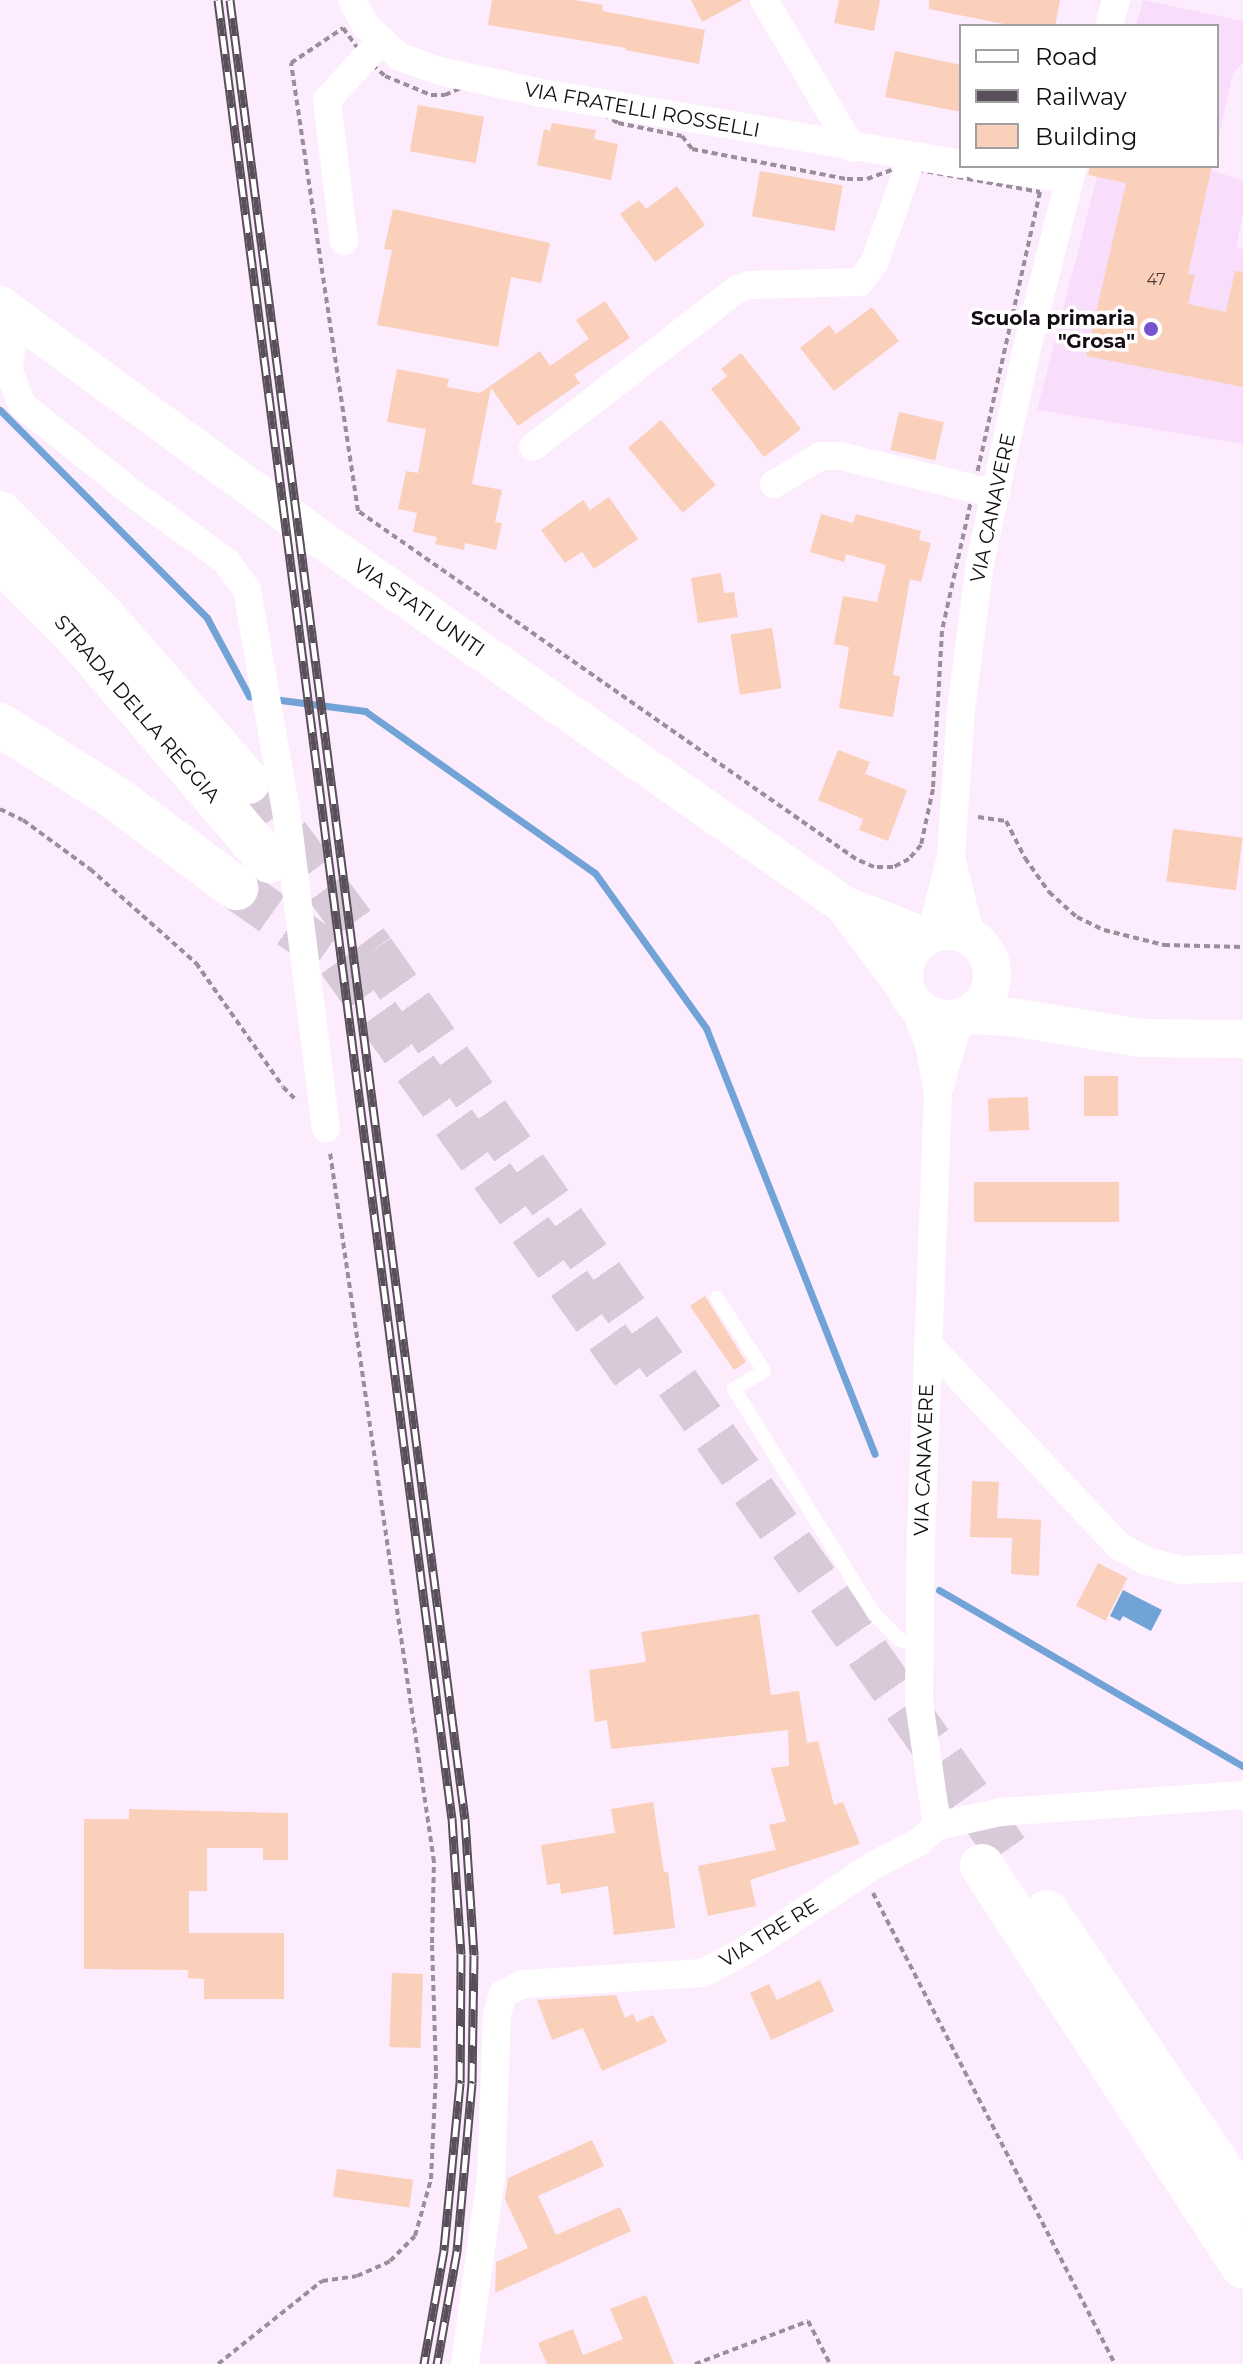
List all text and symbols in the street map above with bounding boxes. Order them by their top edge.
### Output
legend [959,24,1219,168]
text: Road [1035,42,1098,71]
street label: VIA FRATELLI ROSSELLI [522,77,762,143]
text: Railway [1035,82,1127,111]
text: Building [1035,122,1138,151]
house number: 47 [1146,270,1166,290]
place label: Scuola primaria "Grosa" [971,306,1135,353]
marker: Scuola primaria "Grosa" [1142,320,1160,338]
street label: VIA CANAVERE [965,431,1021,585]
street label: VIA STATI UNITI [349,554,489,662]
street label: STRADA DELLA REGGIA [49,610,225,808]
street label: VIA CANAVERE [909,1384,939,1536]
street label: VIA TRE RE [715,1893,823,1973]

